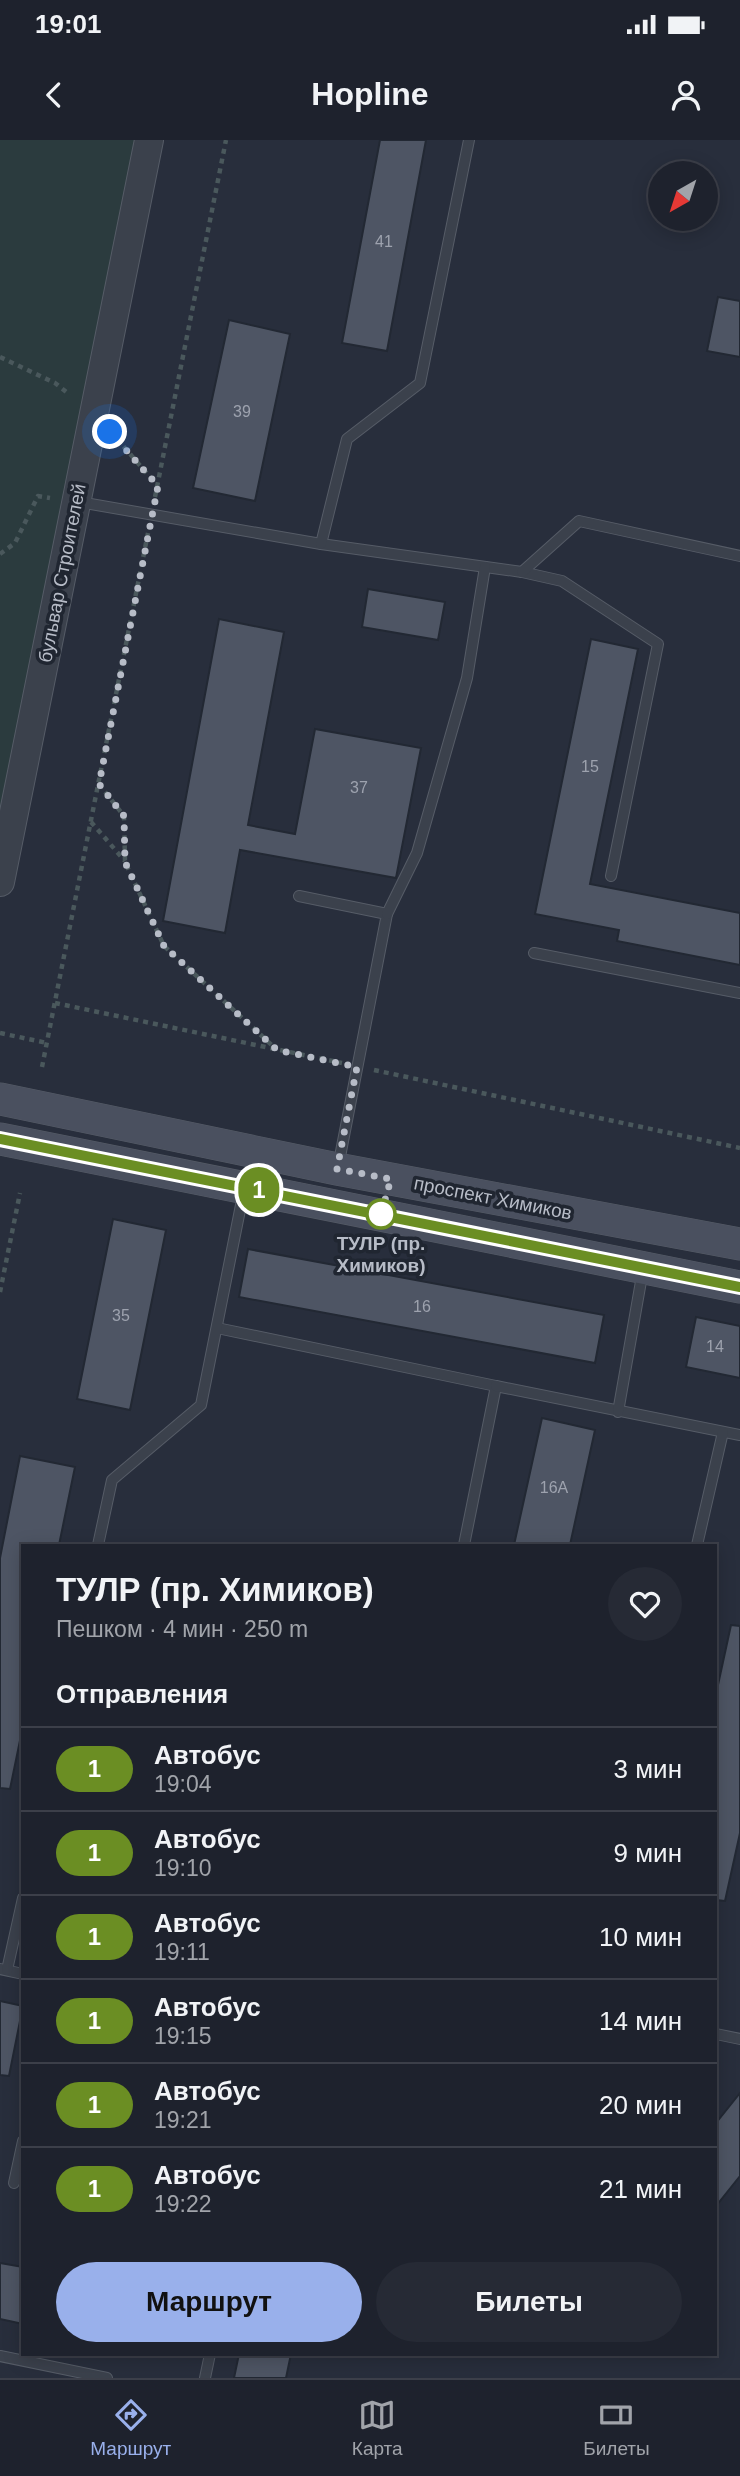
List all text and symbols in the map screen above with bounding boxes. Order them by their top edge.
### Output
text: 19:01 [35,9,102,39]
icon: back [35,76,73,114]
text: Hopline [311,76,429,112]
icon: person [667,76,705,114]
north arrow [648,161,718,231]
map controls [648,161,718,231]
house number: 41 [375,233,393,250]
house number: 39 [233,403,251,420]
your location [92,414,127,449]
street label: бульвар Строителей [34,482,90,664]
house number: 15 [581,758,599,775]
house number: 37 [350,779,368,796]
line badge: 1 [236,1167,282,1213]
street label: проспект Химиков [412,1172,574,1224]
text: 1 [252,1176,266,1203]
marker: ТУЛР (пр. Химиков) [366,1199,396,1229]
place label: ТУЛР (пр. Химиков) [337,1233,425,1276]
house number: 16 [413,1298,431,1315]
house number: 35 [112,1307,130,1324]
house number: 14 [706,1338,724,1355]
house number: 16А [540,1479,569,1496]
button: heart [608,1567,682,1641]
text: ТУЛР (пр. Химиков) [56,1571,374,1608]
text: Пешком · 4 мин · 250 m [56,1616,308,1642]
text: Отправления [56,1679,228,1709]
text: Автобус [154,1740,261,1770]
text: 3 мин [614,1754,682,1784]
text: 1 [88,1755,101,1782]
text: 19:04 [154,1771,212,1797]
text: Автобус [154,1824,261,1854]
text: 9 мин [614,1838,682,1868]
text: 1 [88,1839,101,1866]
text: 19:10 [154,1855,212,1881]
text: Автобус [154,1908,261,1938]
text: 10 мин [599,1922,682,1952]
text: 1 [88,1923,101,1950]
text: 19:11 [154,1939,210,1965]
text: Автобус [154,1992,261,2022]
text: 14 мин [599,2006,682,2036]
text: 1 [88,2007,101,2034]
text: 19:15 [154,2023,212,2049]
text: Автобус [154,2076,261,2106]
text: 20 мин [599,2090,682,2120]
text: 1 [88,2091,101,2118]
text: 19:21 [154,2107,212,2133]
text: Автобус [154,2160,261,2190]
text: 21 мин [599,2174,682,2204]
text: 1 [88,2175,101,2202]
text: 19:22 [154,2191,212,2217]
button: Маршрут [56,2262,362,2342]
button: Билеты [376,2262,682,2342]
tab: Маршрут [90,2396,171,2460]
tab: Карта [352,2396,403,2460]
tab: Билеты [583,2396,650,2460]

